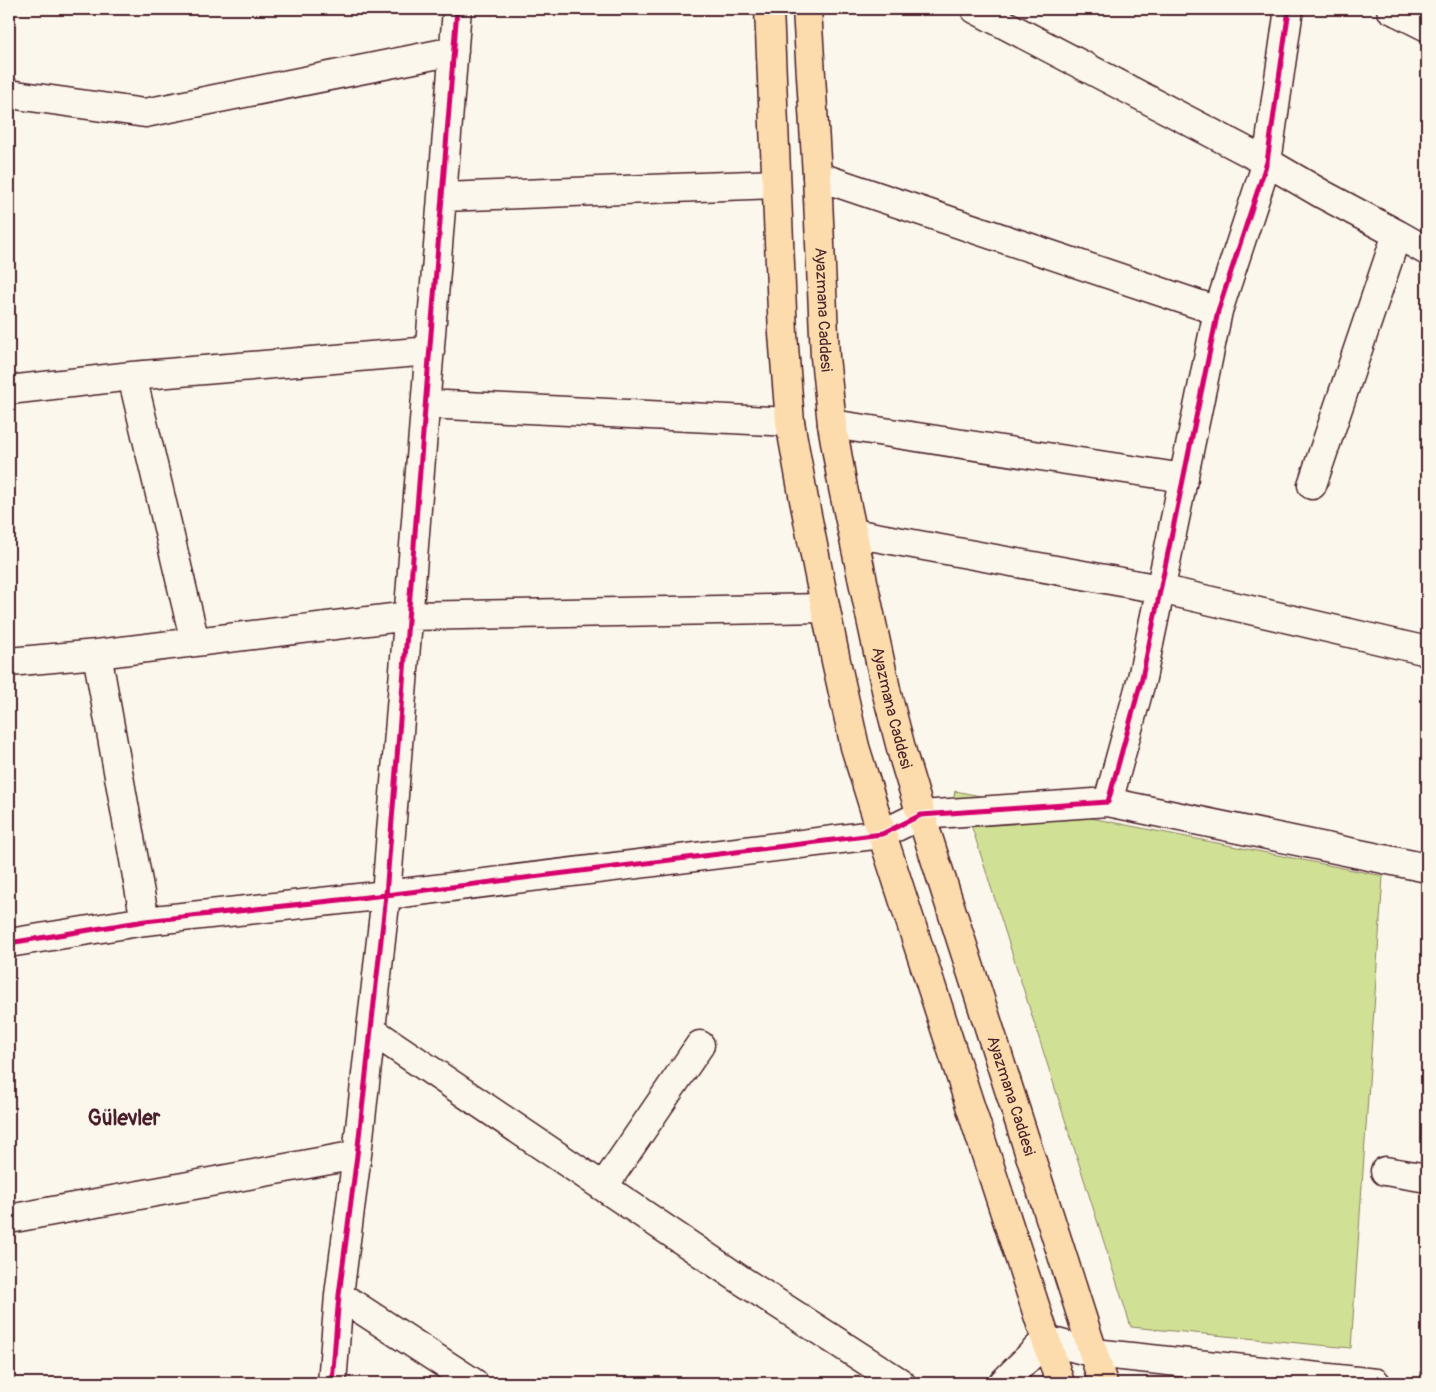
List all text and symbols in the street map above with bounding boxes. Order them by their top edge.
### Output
street label: Ayazmana Caddesi [810,247,837,373]
street label: Ayazmana Caddesi [867,645,916,771]
street label: Ayazmana Caddesi [982,1033,1040,1158]
district label: Gülevler [88,1105,161,1132]

